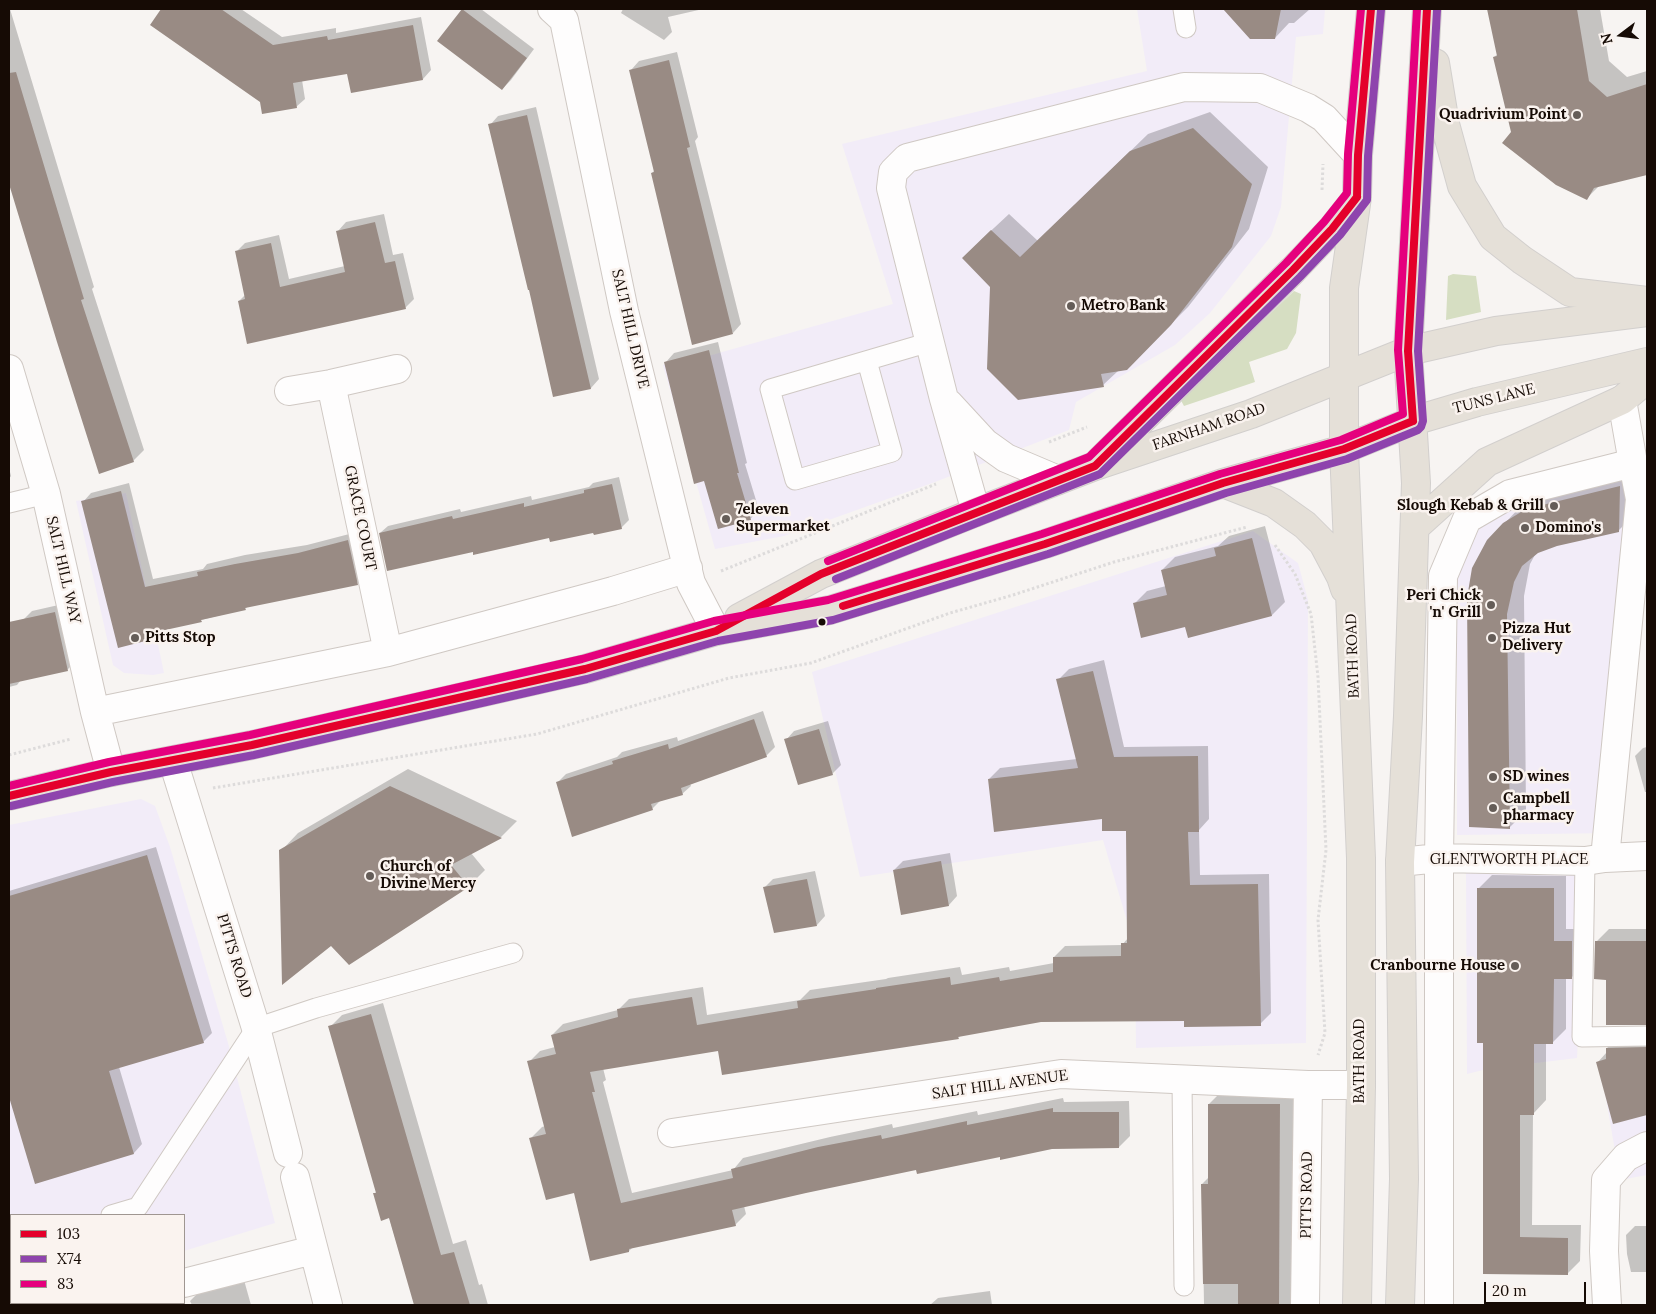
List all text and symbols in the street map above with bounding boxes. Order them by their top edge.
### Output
north arrow [1596,10,1646,60]
text: N [1596,31,1617,46]
place label: Quadrivium Point [1439,106,1567,124]
marker: Quadrivium Point [1571,109,1583,121]
street label: SALT HILL DRIVE [608,268,652,390]
place label: Metro Bank [1081,297,1165,315]
marker: Metro Bank [1065,300,1077,312]
street label: TUNS LANE [1451,380,1537,418]
street label: FARNHAM ROAD [1150,399,1268,455]
street label: GRACE COURT [340,464,380,572]
place label: Slough Kebab & Grill [1397,497,1544,515]
marker: Slough Kebab & Grill [1548,500,1560,512]
place label: 7eleven Supermarket [736,501,830,536]
marker: 7eleven Supermarket [720,513,732,525]
street label: SALT HILL WAY [42,514,84,626]
place label: Domino's [1535,519,1601,537]
marker: Domino's [1519,522,1531,534]
place label: Peri Chick 'n' Grill [1406,587,1481,622]
marker: Peri Chick 'n' Grill [1485,599,1497,611]
street label: BATH ROAD [1343,613,1363,699]
unlabelled marker [817,617,827,627]
place label: Pizza Hut Delivery [1502,620,1571,655]
place label: Pitts Stop [145,629,216,647]
marker: Pitts Stop [129,632,141,644]
marker: Pizza Hut Delivery [1486,632,1498,644]
place label: SD wines [1503,768,1569,786]
marker: SD wines [1487,771,1499,783]
place label: Campbell pharmacy [1503,790,1574,825]
marker: Campbell pharmacy [1487,802,1499,814]
street label: GLENTWORTH PLACE [1430,851,1588,869]
place label: Church of Divine Mercy [380,858,476,893]
marker: Church of Divine Mercy [364,870,376,882]
street label: PITTS ROAD [213,912,255,1000]
place label: Cranbourne House [1370,957,1505,975]
marker: Cranbourne House [1509,960,1521,972]
street label: BATH ROAD [1351,1019,1369,1103]
street label: SALT HILL AVENUE [931,1067,1069,1103]
street label: PITTS ROAD [1297,1151,1317,1239]
legend [10,1214,185,1304]
text: 103 [57,1224,80,1243]
text: X74 [57,1249,82,1268]
scale bar [1486,1272,1588,1304]
text: 83 [57,1274,74,1293]
text: 20 m [1492,1281,1527,1300]

